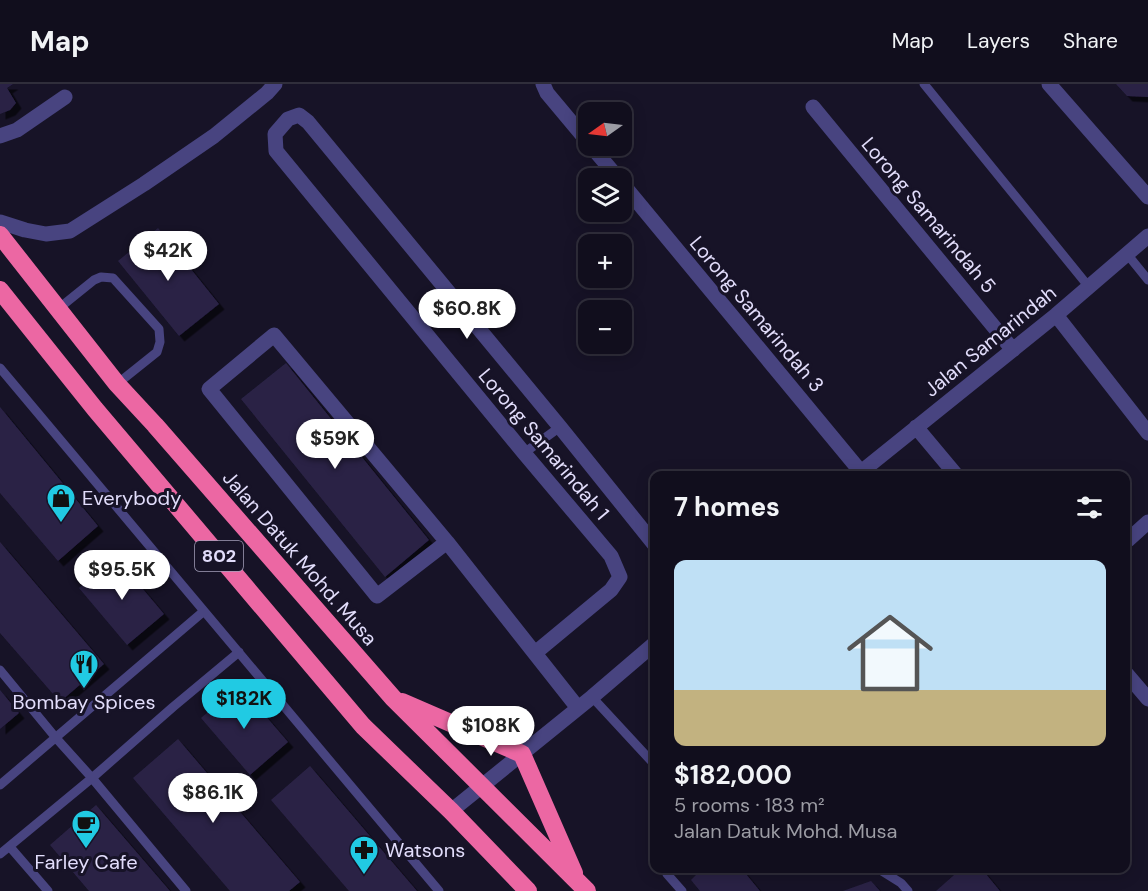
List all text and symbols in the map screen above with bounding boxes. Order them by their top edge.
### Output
text: Map [30,23,90,60]
text: Map [892,27,934,55]
text: Layers [967,27,1030,55]
text: Share [1063,27,1118,55]
north arrow [578,102,632,156]
map controls [578,102,632,354]
street label: Lorong Samarindah 5 [856,132,1002,298]
button: layers [578,168,632,222]
pin: $42K [132,231,204,282]
street label: Lorong Samarindah 3 [684,231,830,397]
button: + [578,234,632,288]
text: $42K [143,237,193,263]
street label: Jalan Samarindah [919,280,1061,402]
pin: $60.8K [418,289,516,340]
text: $60.8K [433,295,501,321]
button: − [578,300,632,354]
street label: Lorong Samarindah 1 [473,363,615,525]
pin: $59K [299,419,371,470]
text: $59K [310,425,360,451]
street label: Jalan Datuk Mohd. Musa [217,465,383,651]
shop icon: Everybody [45,482,77,524]
place label: Everybody [82,485,181,511]
text: 7 homes [674,490,780,524]
icon: filters [1073,491,1106,524]
road number: 802 [195,541,243,571]
pin: $95.5K [73,550,171,601]
text: $95.5K [88,556,156,582]
icon: home [836,599,944,707]
restaurant icon: Bombay Spices [68,648,100,690]
pin: $182K [202,679,286,730]
text: $182K [216,685,272,711]
place label: Bombay Spices [12,689,156,715]
pin: $108K [449,706,533,757]
text: $108K [461,712,521,738]
text: $182,000 [674,758,792,792]
pin: $86.1K [164,773,262,824]
text: $86.1K [182,779,244,805]
text: 5 rooms · 183 m² [674,792,825,818]
cafe icon: Farley Cafe [70,808,102,850]
text: Jalan Datuk Mohd. Musa [674,818,897,844]
pharmacy icon: Watsons [348,834,380,876]
place label: Watsons [385,837,465,863]
place label: Farley Cafe [34,849,138,875]

